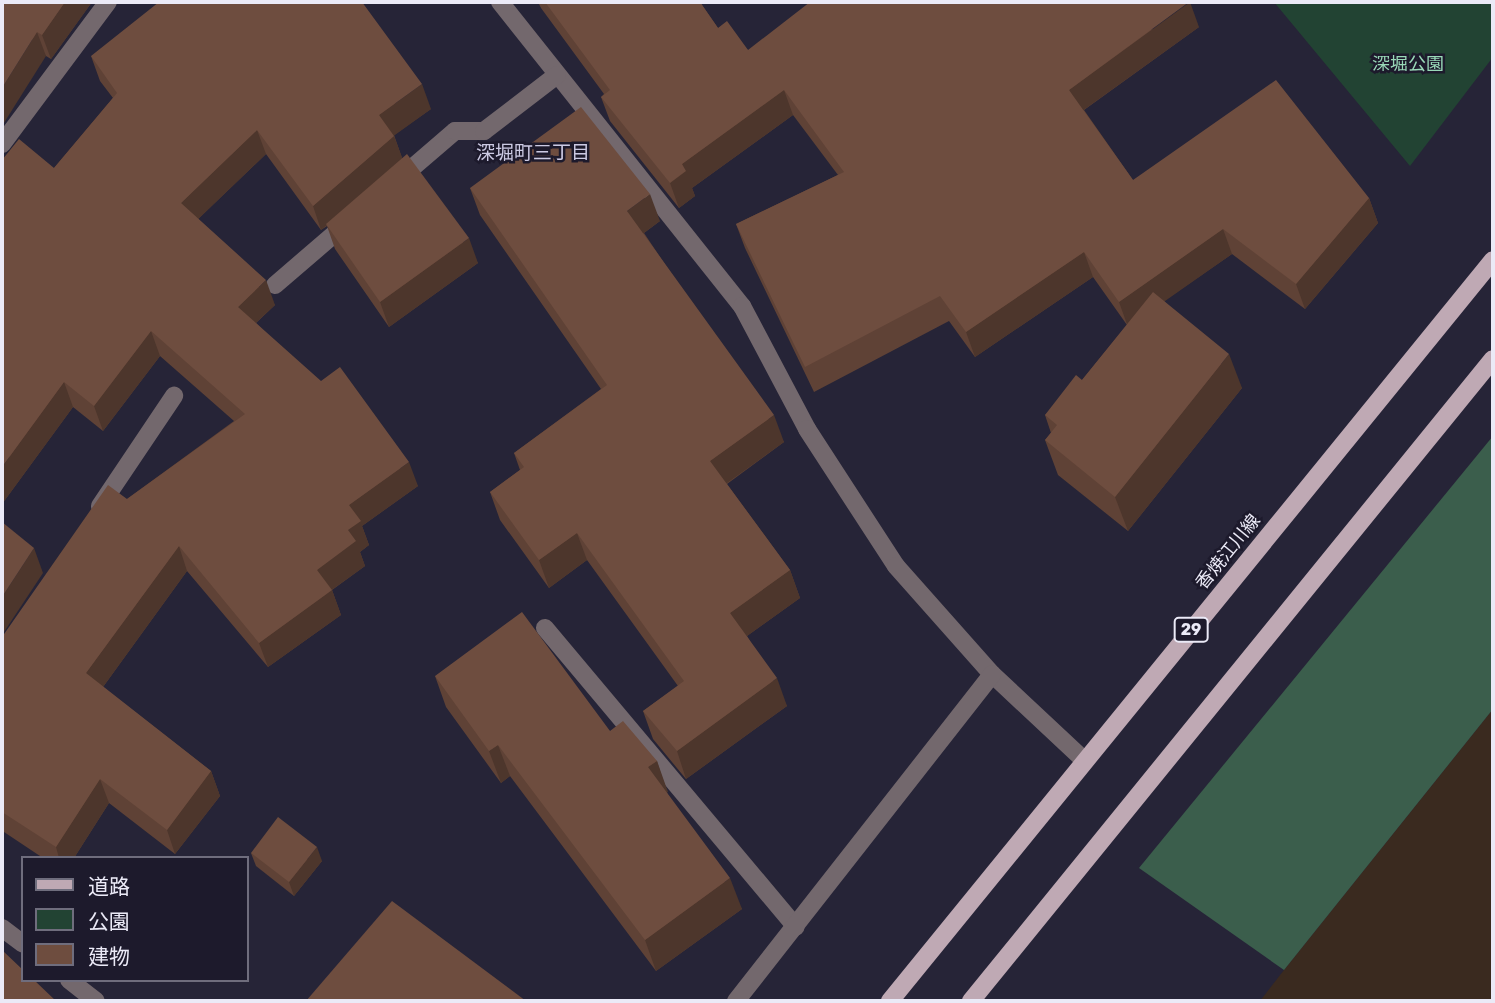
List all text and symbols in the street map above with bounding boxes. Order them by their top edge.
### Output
park label: 深堀公園 [1372,53,1444,75]
district label: 深堀町三丁目 [476,142,590,164]
street label: 香焼江川線 [1191,510,1265,594]
road number: 29 [1174,618,1208,642]
legend [21,856,248,982]
text: 道路 [88,874,130,899]
text: 公園 [88,909,130,934]
text: 建物 [88,944,130,969]

